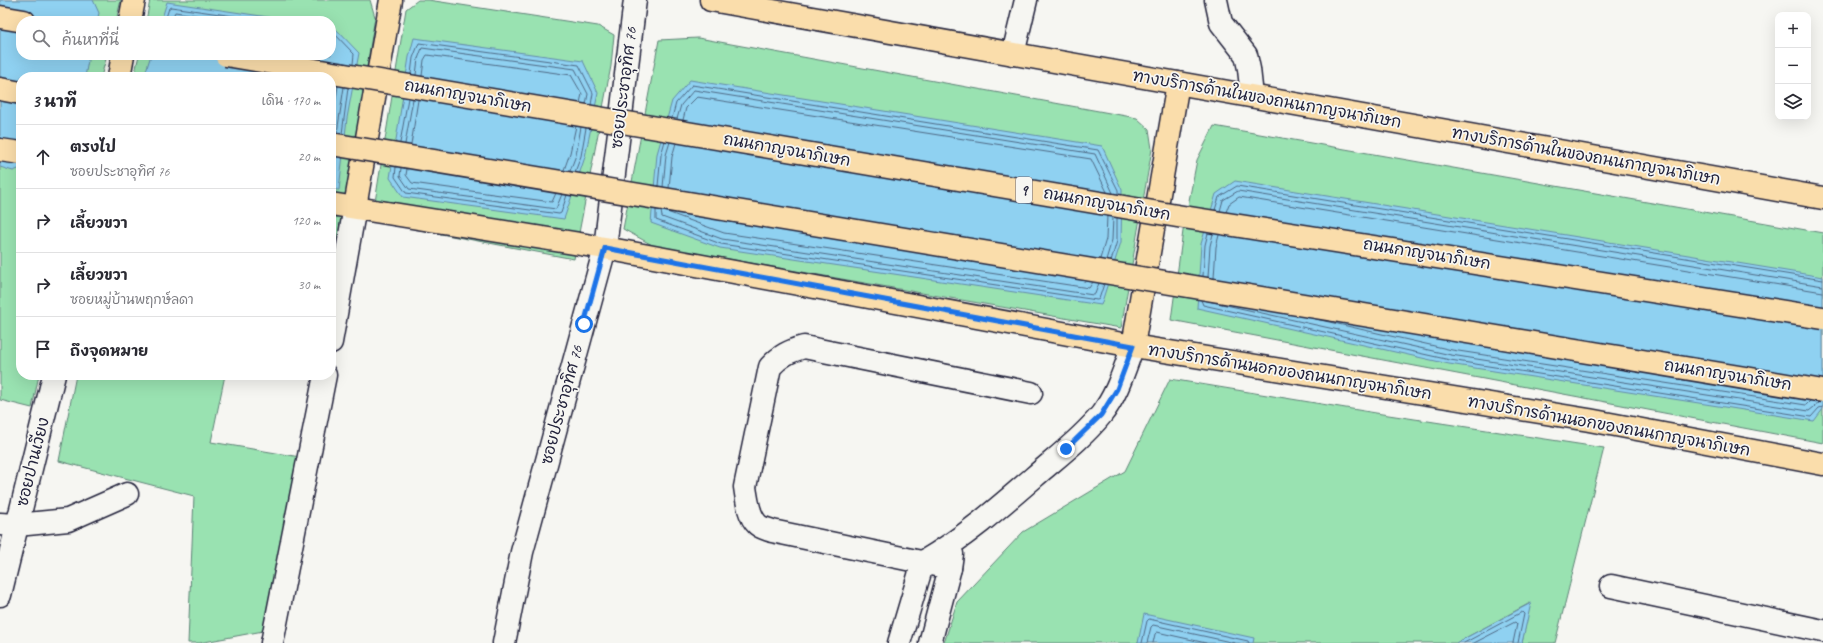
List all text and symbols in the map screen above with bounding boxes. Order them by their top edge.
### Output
map controls [1775,12,1811,120]
button: + [1775,12,1811,48]
search box [16,16,336,60]
street label: ซอยประชาอุทิศ 76 [606,25,643,150]
icon: search [30,27,52,49]
text: ค้นหาที่นี่ [62,31,119,50]
button: − [1775,48,1811,84]
street label: ทางบริการด้านในของถนนกาญจนาภิเษก [1131,64,1403,133]
street label: ถนนกาญจนาภิเษก [403,74,533,117]
button: layers [1775,84,1811,120]
text: 3 นาที [32,91,77,112]
text: เดิน · 170 m [262,93,320,109]
street label: ทางบริการด้านในของถนนกาญจนาภิเษก [1450,121,1722,190]
street label: ถนนกาญจนาภิเษก [722,128,852,171]
text: ตรงไป [70,138,116,157]
icon: ahead [32,146,54,168]
text: 20 m [298,149,320,165]
text: ซอยประชาอุทิศ 76 [70,164,169,180]
road number: 9 [1016,177,1032,203]
street label: ถนนกาญจนาภิเษก [1042,182,1172,225]
icon: right [32,210,54,232]
text: 120 m [292,213,320,229]
text: เลี้ยวขวา [70,214,128,233]
street label: ถนนกาญจนาภิเษก [1362,233,1492,274]
text: เลี้ยวขวา [70,266,128,285]
icon: right [32,274,54,296]
text: 30 m [298,277,320,293]
text: ซอยหมู่บ้านพฤกษ์ลดา [70,292,194,308]
route start [575,315,593,333]
icon: arrive [32,338,54,360]
street label: ทางบริการด้านนอกของถนนกาญจนาภิเษก [1147,339,1433,404]
text: ถึงจุดหมาย [70,342,148,361]
street label: ซอยประชาอุทิศ 76 [536,342,590,467]
street label: ถนนกาญจนาภิเษก [1663,354,1793,395]
street label: ทางบริการด้านนอกของถนนกาญจนาภิเษก [1466,390,1752,461]
street label: ซอยปานเวียง [11,415,54,509]
route end [1057,440,1075,458]

